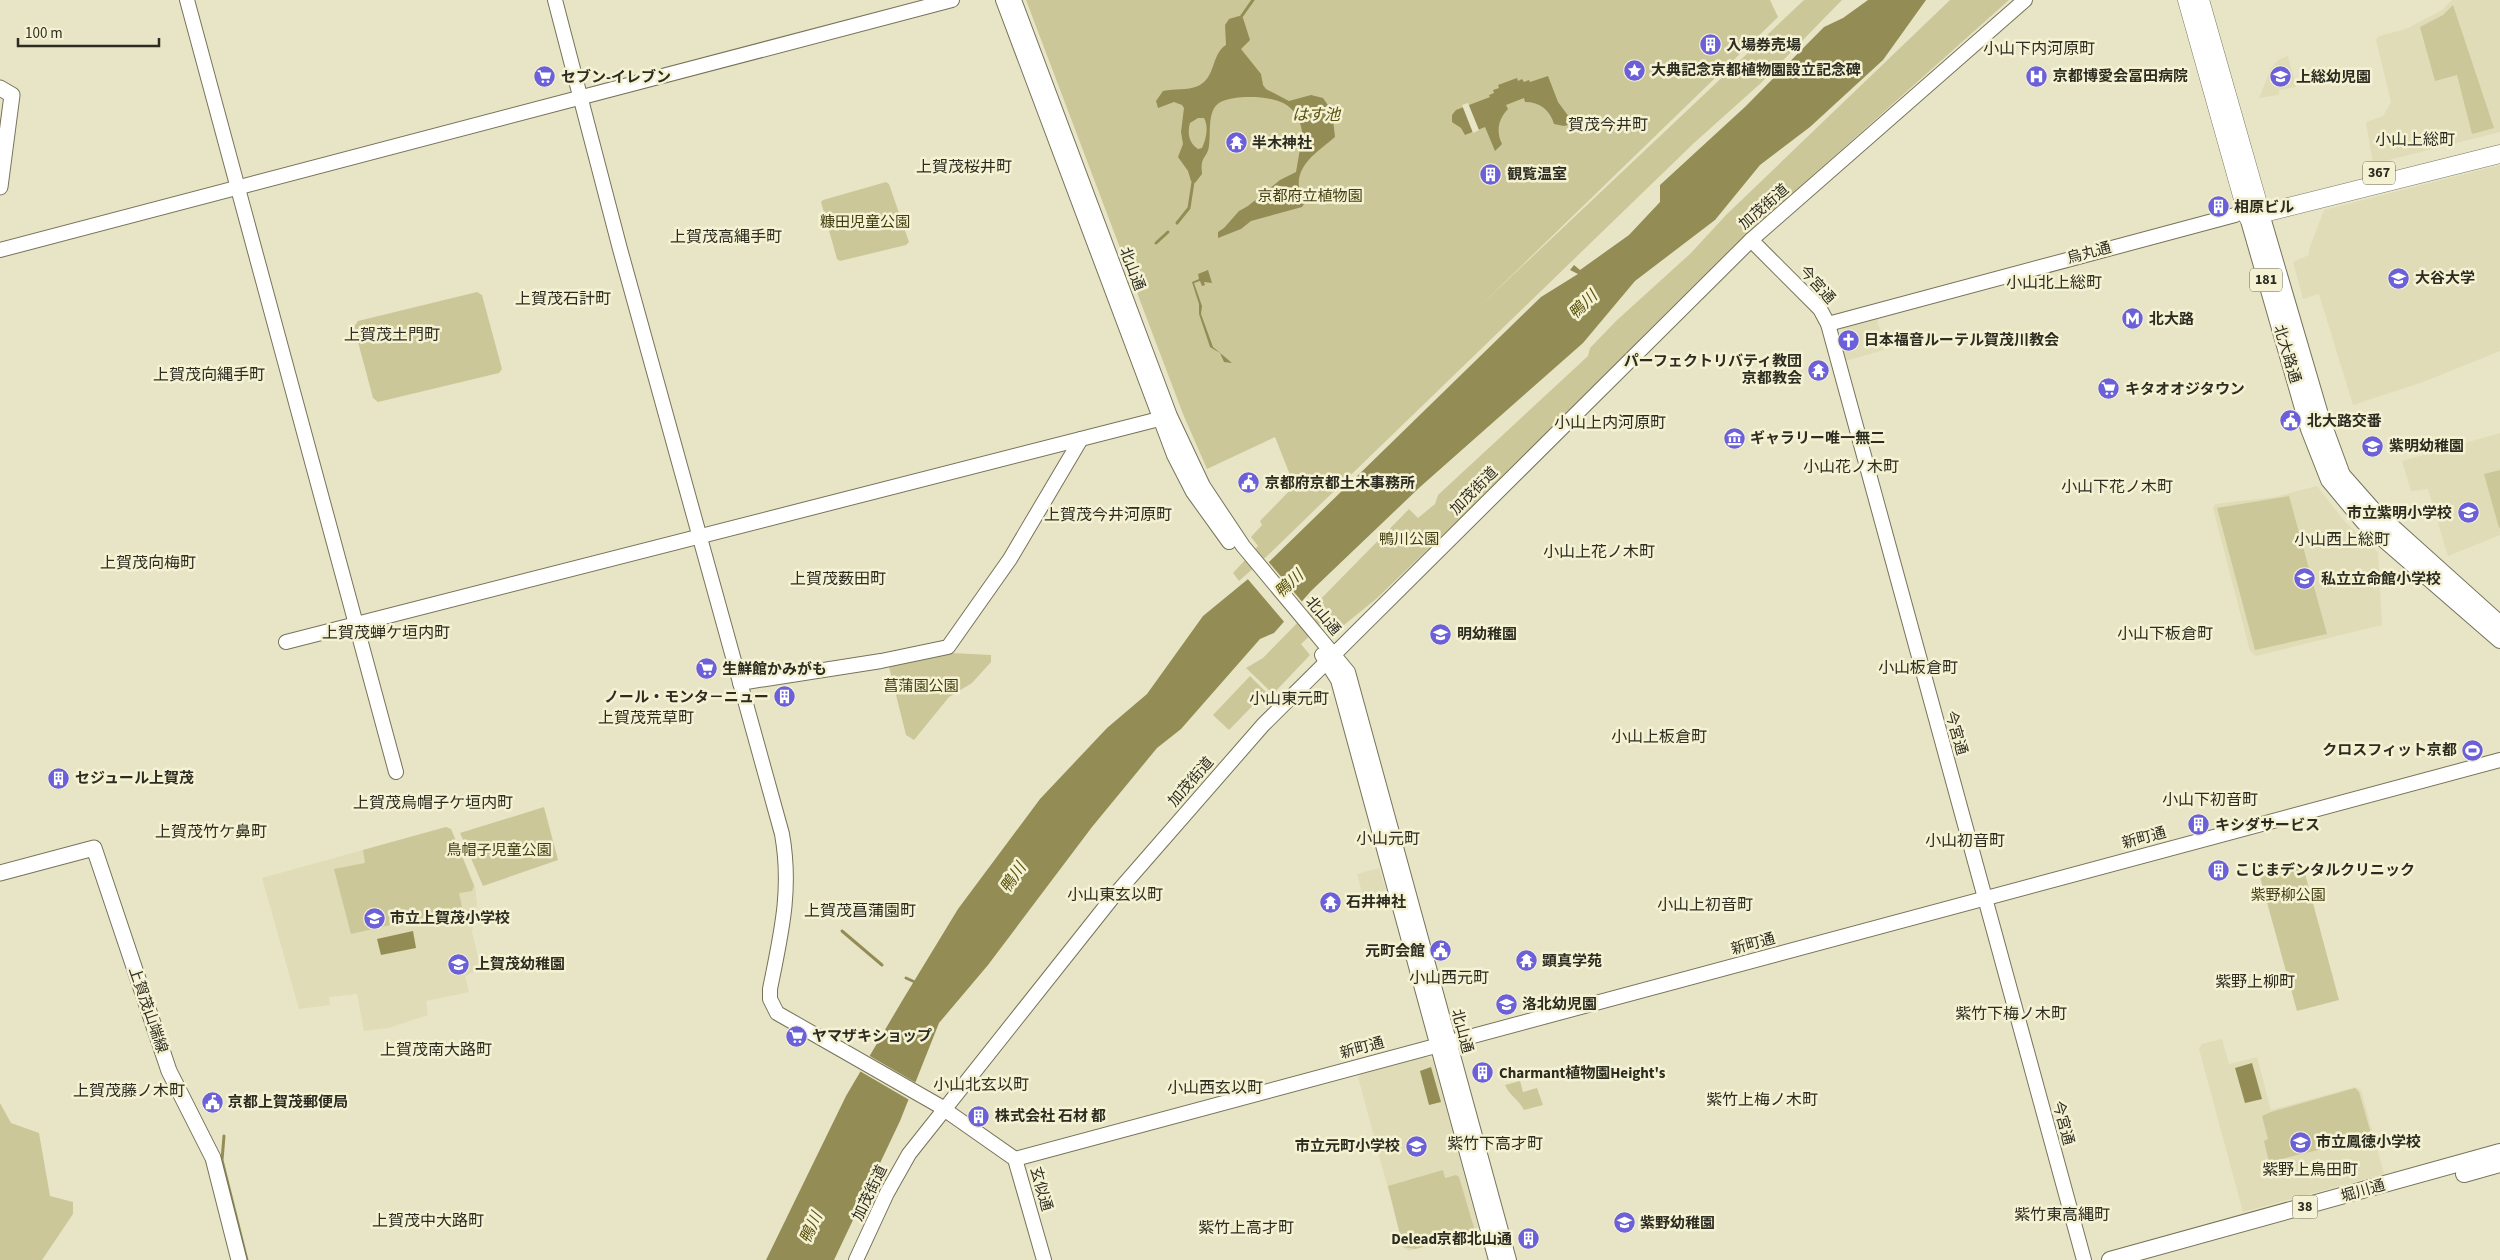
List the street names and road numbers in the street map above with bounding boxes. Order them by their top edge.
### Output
road number: 367 [2363,162,2395,184]
street label: 加茂街道 [1734,179,1794,235]
street label: 烏丸通 [2065,237,2113,269]
street label: 北山通 [1114,244,1150,294]
street label: 今宮通 [1794,261,1840,309]
road number: 181 [2250,268,2282,292]
street label: 北大路通 [2268,322,2306,386]
street label: 加茂街道 [1445,462,1503,520]
street label: 北山通 [1300,592,1346,640]
street label: 今宮通 [1940,708,1972,758]
street label: 加茂街道 [1163,752,1219,812]
street label: 新町通 [2120,822,2168,854]
street label: 新町通 [1729,928,1777,960]
street label: 上賀茂山端線 [123,964,173,1056]
street label: 北山通 [1446,1007,1478,1055]
street label: 新町通 [1338,1032,1386,1064]
street label: 今宮通 [2047,1099,2079,1147]
street label: 加茂街道 [847,1161,893,1225]
street label: 玄似通 [1025,1164,1057,1214]
street label: 堀川通 [2338,1175,2388,1207]
road number: 38 [2292,1196,2318,1218]

